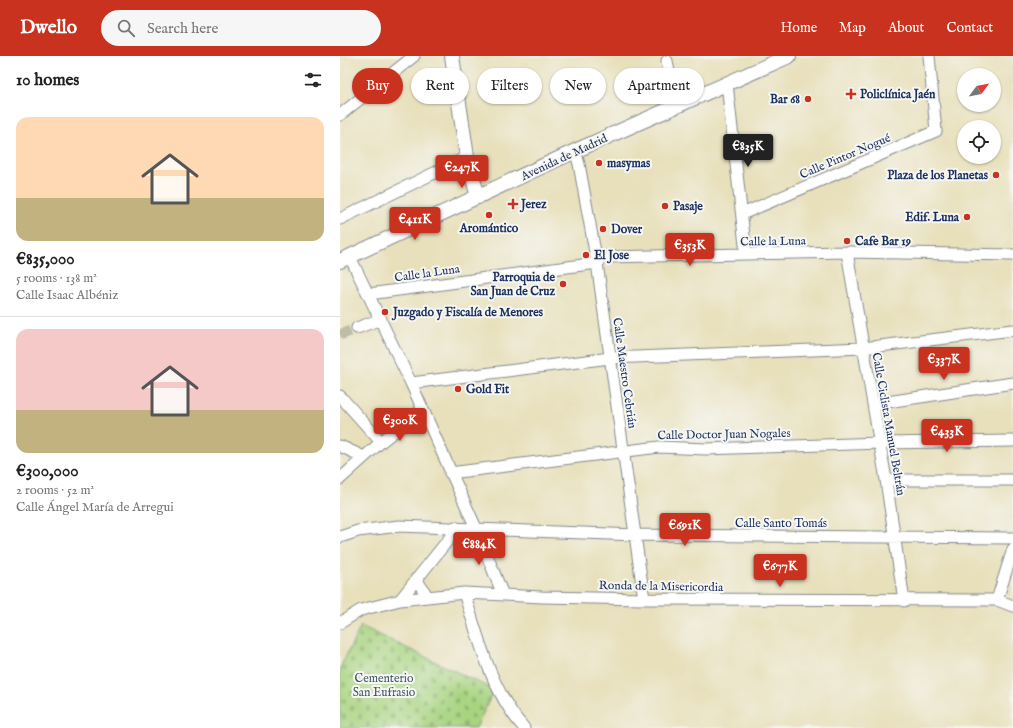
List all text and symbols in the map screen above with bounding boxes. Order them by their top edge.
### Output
search box [101,10,381,46]
text: Dwello [20,16,77,40]
icon: search [115,17,137,39]
text: Search here [147,19,218,38]
text: Home [781,19,817,37]
text: Map [839,19,866,37]
text: About [888,19,924,37]
text: Contact [946,19,993,37]
chip: Buy [352,68,403,104]
chip: Rent [411,68,469,104]
chip: Filters [477,68,542,104]
chip: New [550,68,606,104]
chip: Apartment [614,68,704,104]
north arrow [957,68,1001,112]
map controls [957,68,1001,164]
icon: filters [302,69,324,91]
text: 10 homes [16,70,79,91]
place label: Policlínica Jaén [860,87,936,103]
marker: Policlínica Jaén [845,88,857,100]
place label: Bar 68 [770,92,800,107]
marker: Bar 68 [803,94,813,104]
button: locate [957,120,1001,164]
street label: Calle Pintor Nogué [798,130,893,182]
street label: Avenida de Madrid [518,131,610,184]
pin: €835K [720,134,776,168]
text: €835K [732,138,764,155]
icon: home [134,143,206,215]
pin: €247K [434,155,490,189]
place label: masymas [607,156,651,172]
marker: masymas [594,158,604,168]
text: €247K [444,159,480,176]
place label: Plaza de los Planetas [887,168,989,183]
marker: Plaza de los Planetas [991,170,1001,180]
place label: Jerez [519,197,547,213]
marker: Jerez [508,199,518,209]
place label: Pasaje [673,199,703,215]
marker: Pasaje [660,201,670,211]
pin: €411K [387,207,443,241]
marker: Aromántico [484,210,494,220]
place label: Edif. Luna [905,210,960,225]
text: €411K [398,211,432,228]
marker: Edif. Luna [962,212,972,222]
place label: Aromántico [459,221,519,236]
place label: Dover [611,222,643,237]
marker: Dover [598,224,608,234]
pin: €353K [662,233,718,267]
street label: Calle la Luna [740,233,807,250]
place label: Cafe Bar 19 [855,234,911,249]
marker: Cafe Bar 19 [842,236,852,246]
text: €353K [674,237,706,254]
place label: El Jose [594,248,629,264]
text: €835,000 [16,249,75,270]
marker: El Jose [581,250,591,260]
street label: Calle la Luna [393,261,462,286]
text: 5 rooms · 138 m² [16,270,97,287]
place label: Parroquia de San Juan de Cruz [470,270,555,300]
marker: Parroquia de San Juan de Cruz [558,279,568,289]
text: Calle Isaac Albéniz [16,287,118,304]
place label: Juzgado y Fiscalía de Menores [391,305,544,321]
marker: Juzgado y Fiscalía de Menores [380,307,390,317]
street label: Calle Maestro Cebrián [609,317,640,430]
pin: €337K [916,347,972,381]
street label: Calle Ciclista Manuel Beltrán [869,351,909,497]
text: €337K [928,351,960,368]
icon: home [134,355,206,427]
place label: Gold Fit [466,382,510,397]
marker: Gold Fit [453,384,463,394]
pin: €300K [372,408,428,442]
text: €300K [383,412,417,429]
pin: €433K [919,419,975,453]
text: €433K [930,423,964,440]
street label: Calle Doctor Juan Nogales [657,426,791,444]
text: €300,000 [16,461,79,482]
text: 2 rooms · 52 m² [16,482,94,499]
text: Calle Ángel María de Arregui [16,499,174,516]
pin: €691K [657,513,713,547]
street label: Calle Santo Tomás [735,516,827,531]
text: €691K [669,517,701,534]
pin: €884K [451,532,507,566]
text: €884K [462,536,496,553]
pin: €677K [752,554,808,588]
text: €677K [763,558,797,575]
street label: Ronda de la Misericordia [599,578,724,595]
park label: Cementerio San Eufrasio [353,671,416,700]

